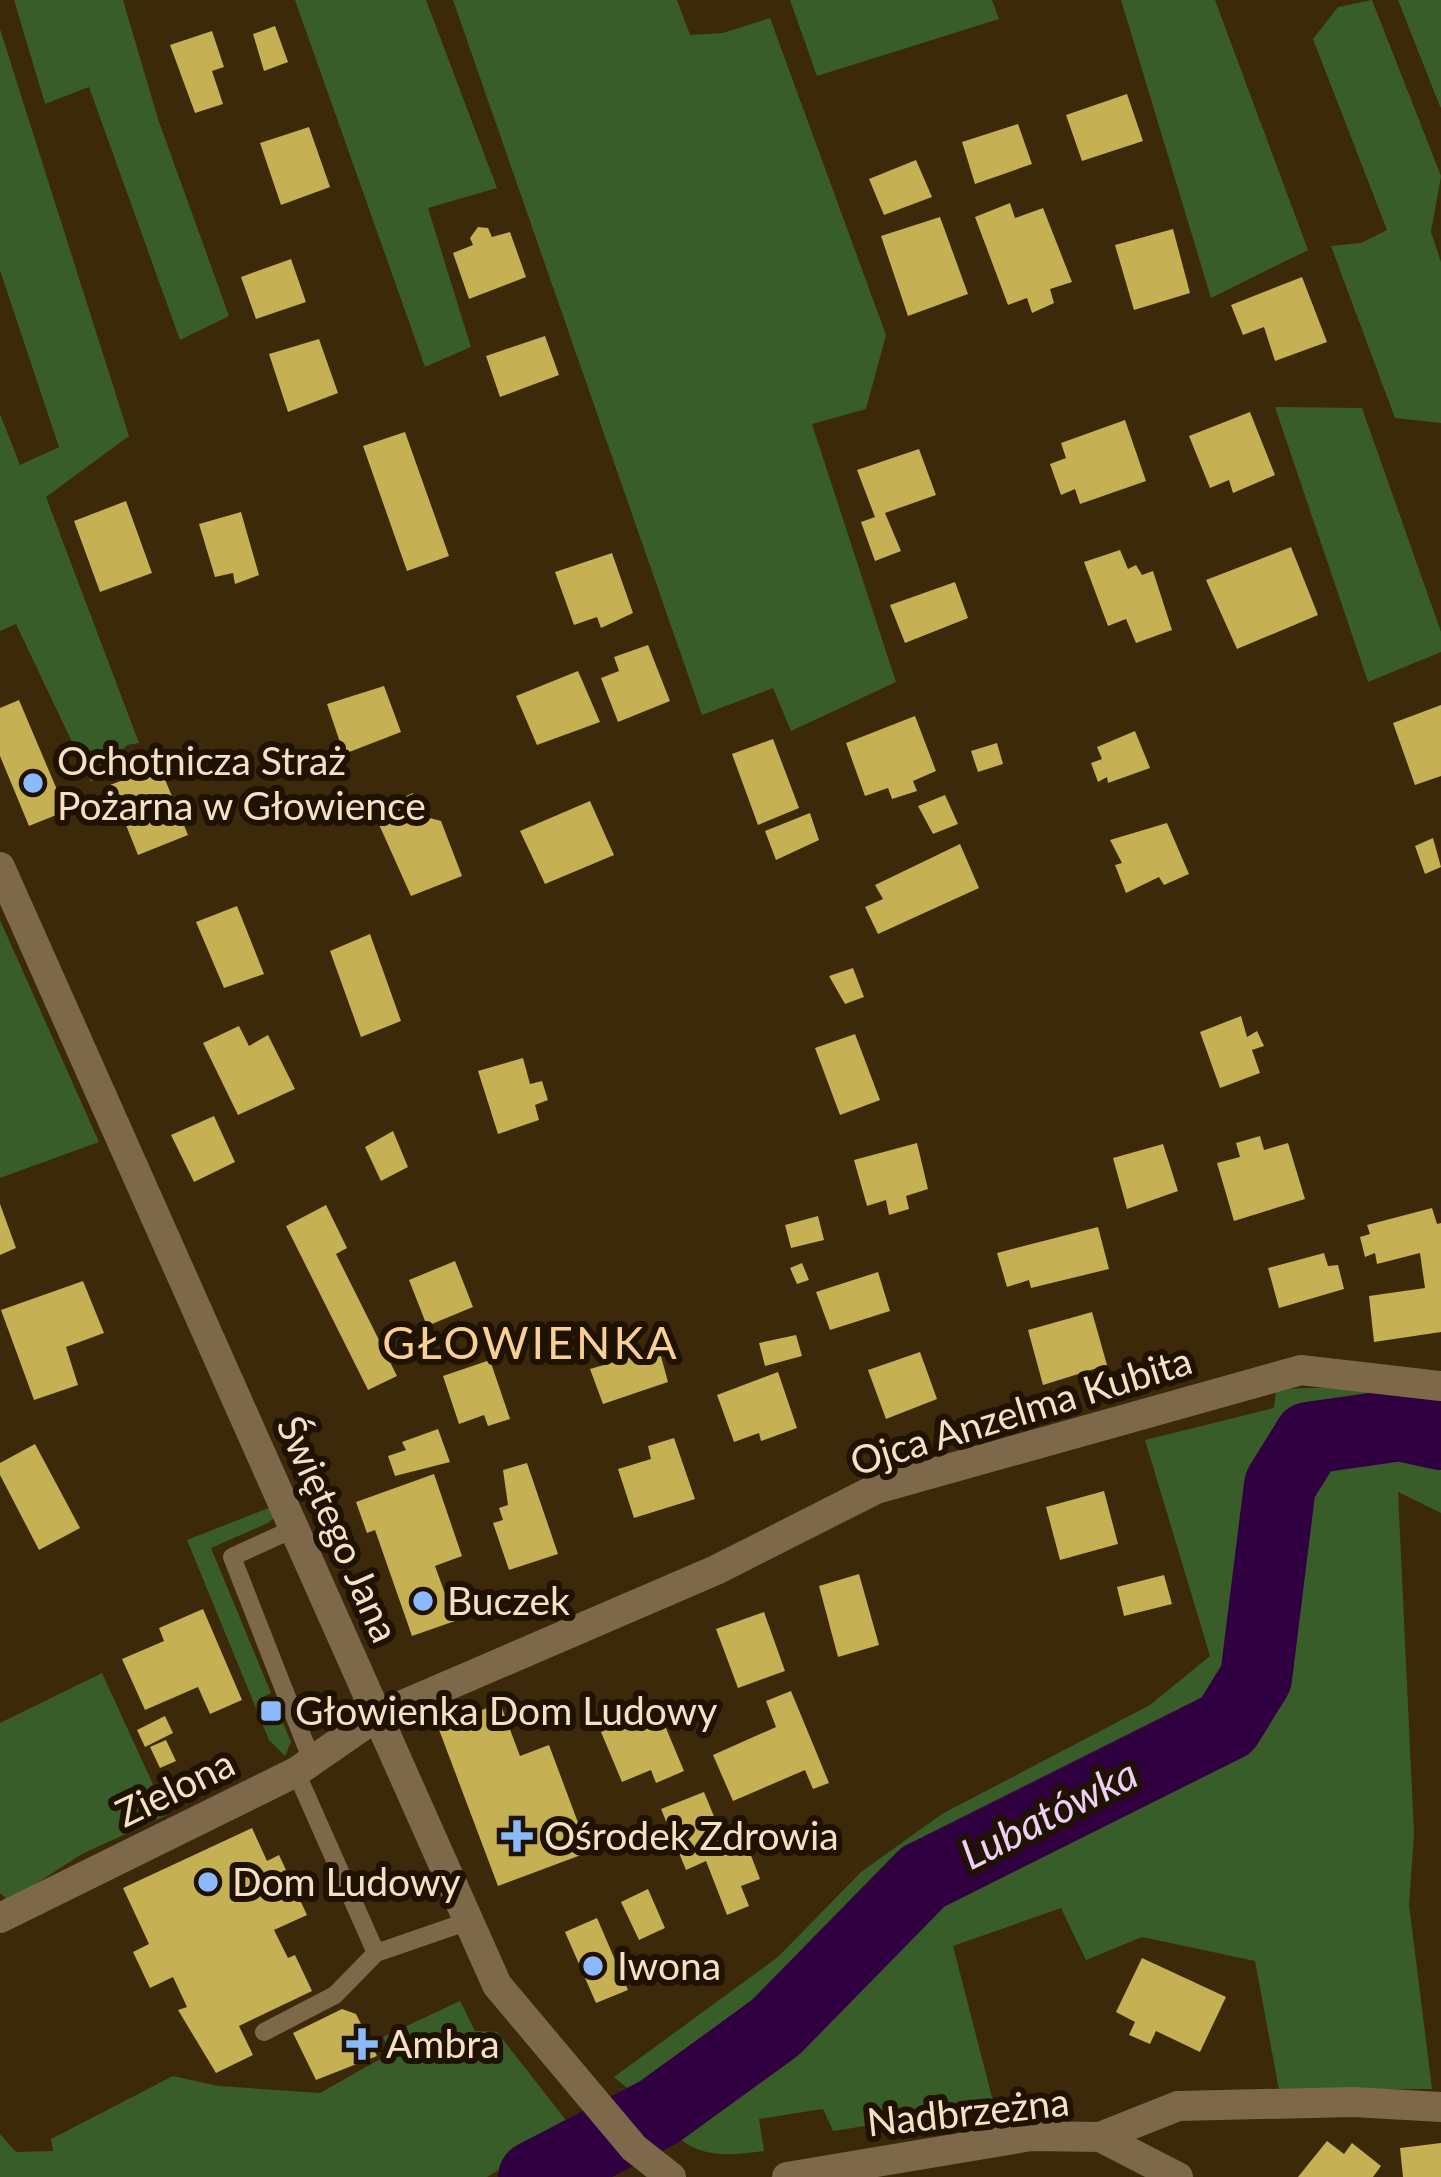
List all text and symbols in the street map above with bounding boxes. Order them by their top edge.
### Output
place label: Ochotnicza Straż Pożarna w Głowience [57,737,426,828]
marker: Ochotnicza Straż Pożarna w Głowience [20,770,46,796]
district label: GŁOWIENKA [382,1315,680,1369]
street label: Ojca Anzelma Kubita [844,1336,1197,1484]
street label: Świętego Jana [269,1408,409,1649]
place label: Buczek [447,1577,570,1623]
marker: Buczek [410,1588,436,1614]
place label: Głowienka Dom Ludowy [295,1687,717,1733]
marker: Głowienka Dom Ludowy [258,1698,284,1724]
street label: Zielona [108,1739,241,1835]
water label: Lubatówka [952,1747,1145,1879]
place label: Ośrodek Zdrowia [544,1812,839,1858]
marker: Ośrodek Zdrowia [501,1820,533,1852]
place label: Dom Ludowy [232,1858,461,1904]
marker: Dom Ludowy [195,1869,221,1895]
place label: Iwona [617,1942,721,1988]
marker: Iwona [580,1953,606,1979]
place label: Ambra [386,2020,500,2066]
marker: Ambra [349,2031,375,2057]
street label: Nadbrzeżna [865,2078,1071,2144]

